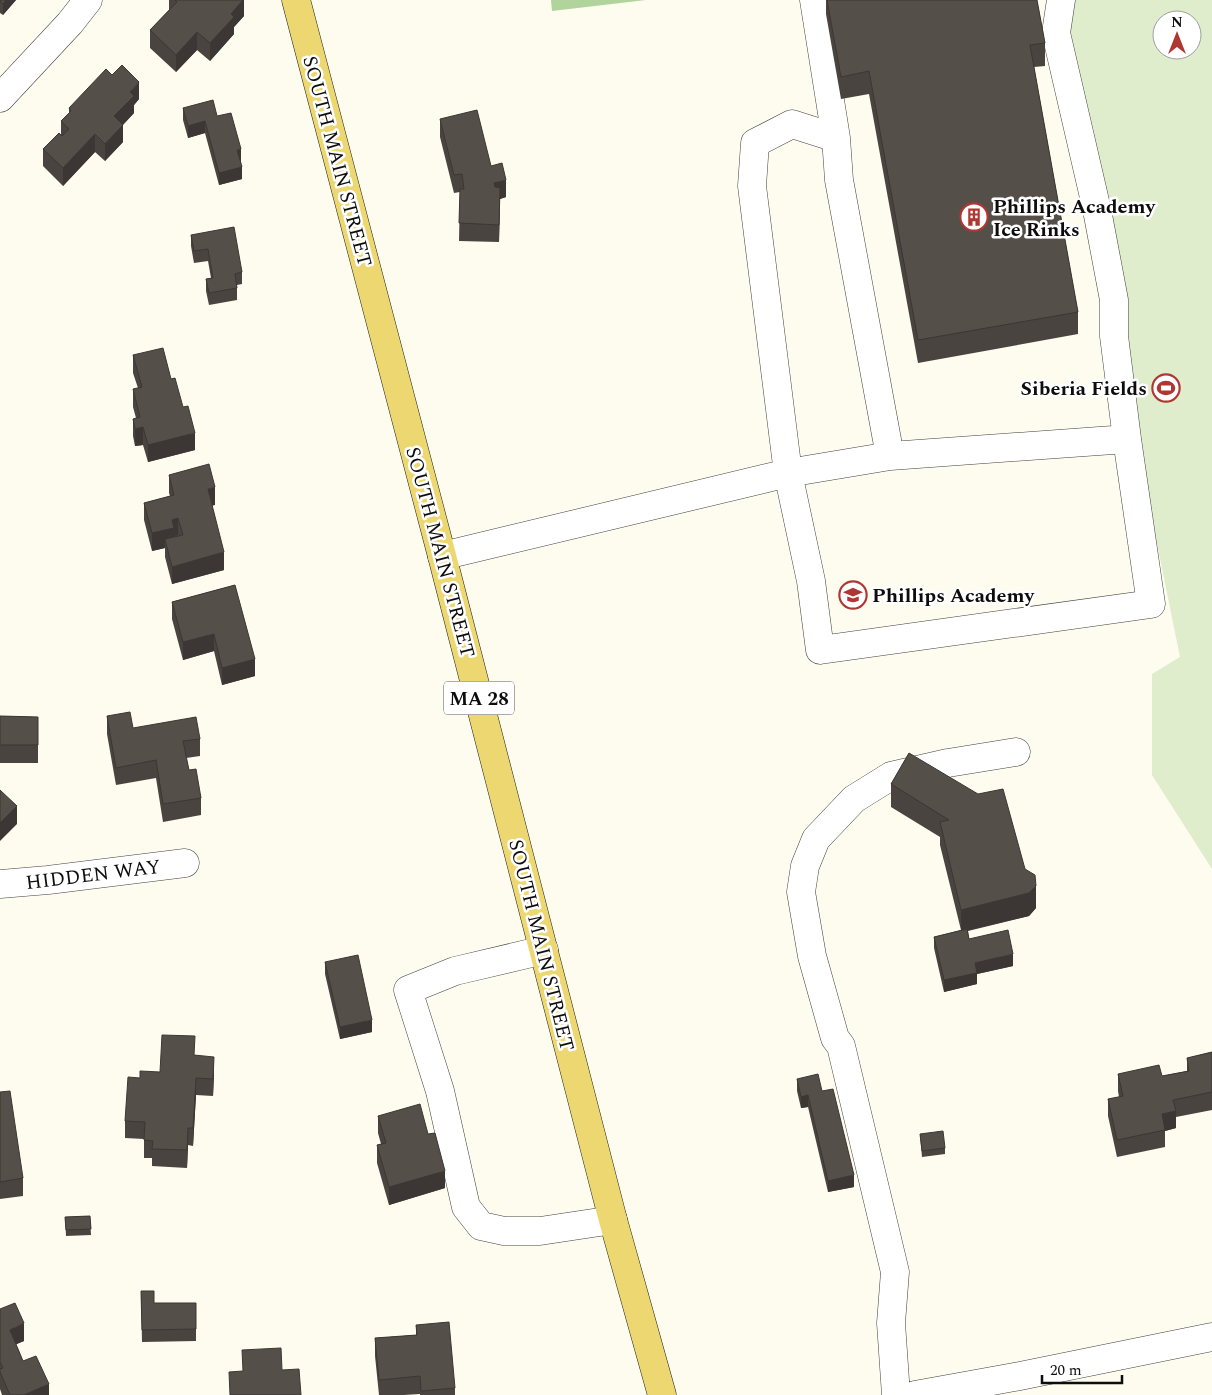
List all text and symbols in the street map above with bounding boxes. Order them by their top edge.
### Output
north arrow [1152,10,1202,60]
text: N [1171,12,1183,33]
street label: SOUTH MAIN STREET [294,52,380,270]
place label: Phillips Academy Ice Rinks [993,192,1156,245]
building icon: Phillips Academy Ice Rinks [959,202,989,232]
sports icon: Siberia Fields [1151,373,1181,403]
place label: Siberia Fields [1021,374,1147,404]
street label: SOUTH MAIN STREET [397,443,483,661]
school or university icon: Phillips Academy [838,580,868,610]
place label: Phillips Academy [872,581,1035,611]
road number: MA 28 [444,681,514,714]
street label: SOUTH MAIN STREET [500,836,582,1054]
street label: HIDDEN WAY [24,852,162,898]
scale bar [1042,1352,1122,1384]
text: 20 m [1050,1359,1082,1382]

